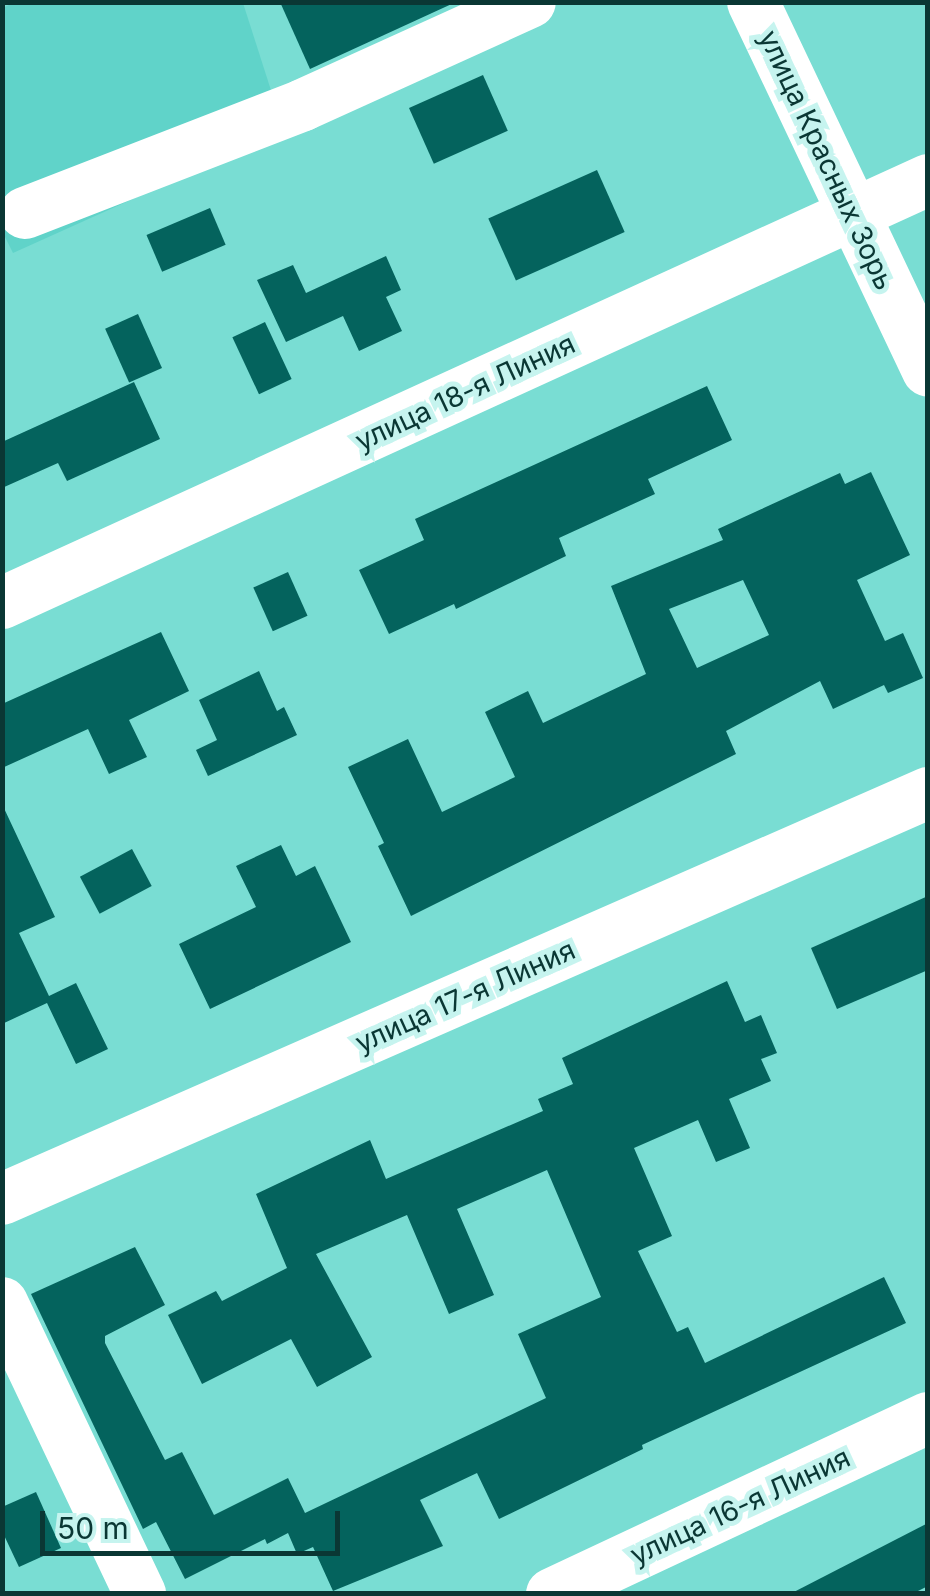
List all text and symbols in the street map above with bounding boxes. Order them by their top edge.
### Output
street label: улица Красных Зорь [752,25,902,295]
street label: улица 18-я Линия [350,326,580,458]
street label: улица 17-я Линия [350,932,580,1060]
street label: улица 16-я Линия [625,1440,855,1572]
scale bar [45,1491,345,1553]
text: 50 m [57,1510,129,1546]

